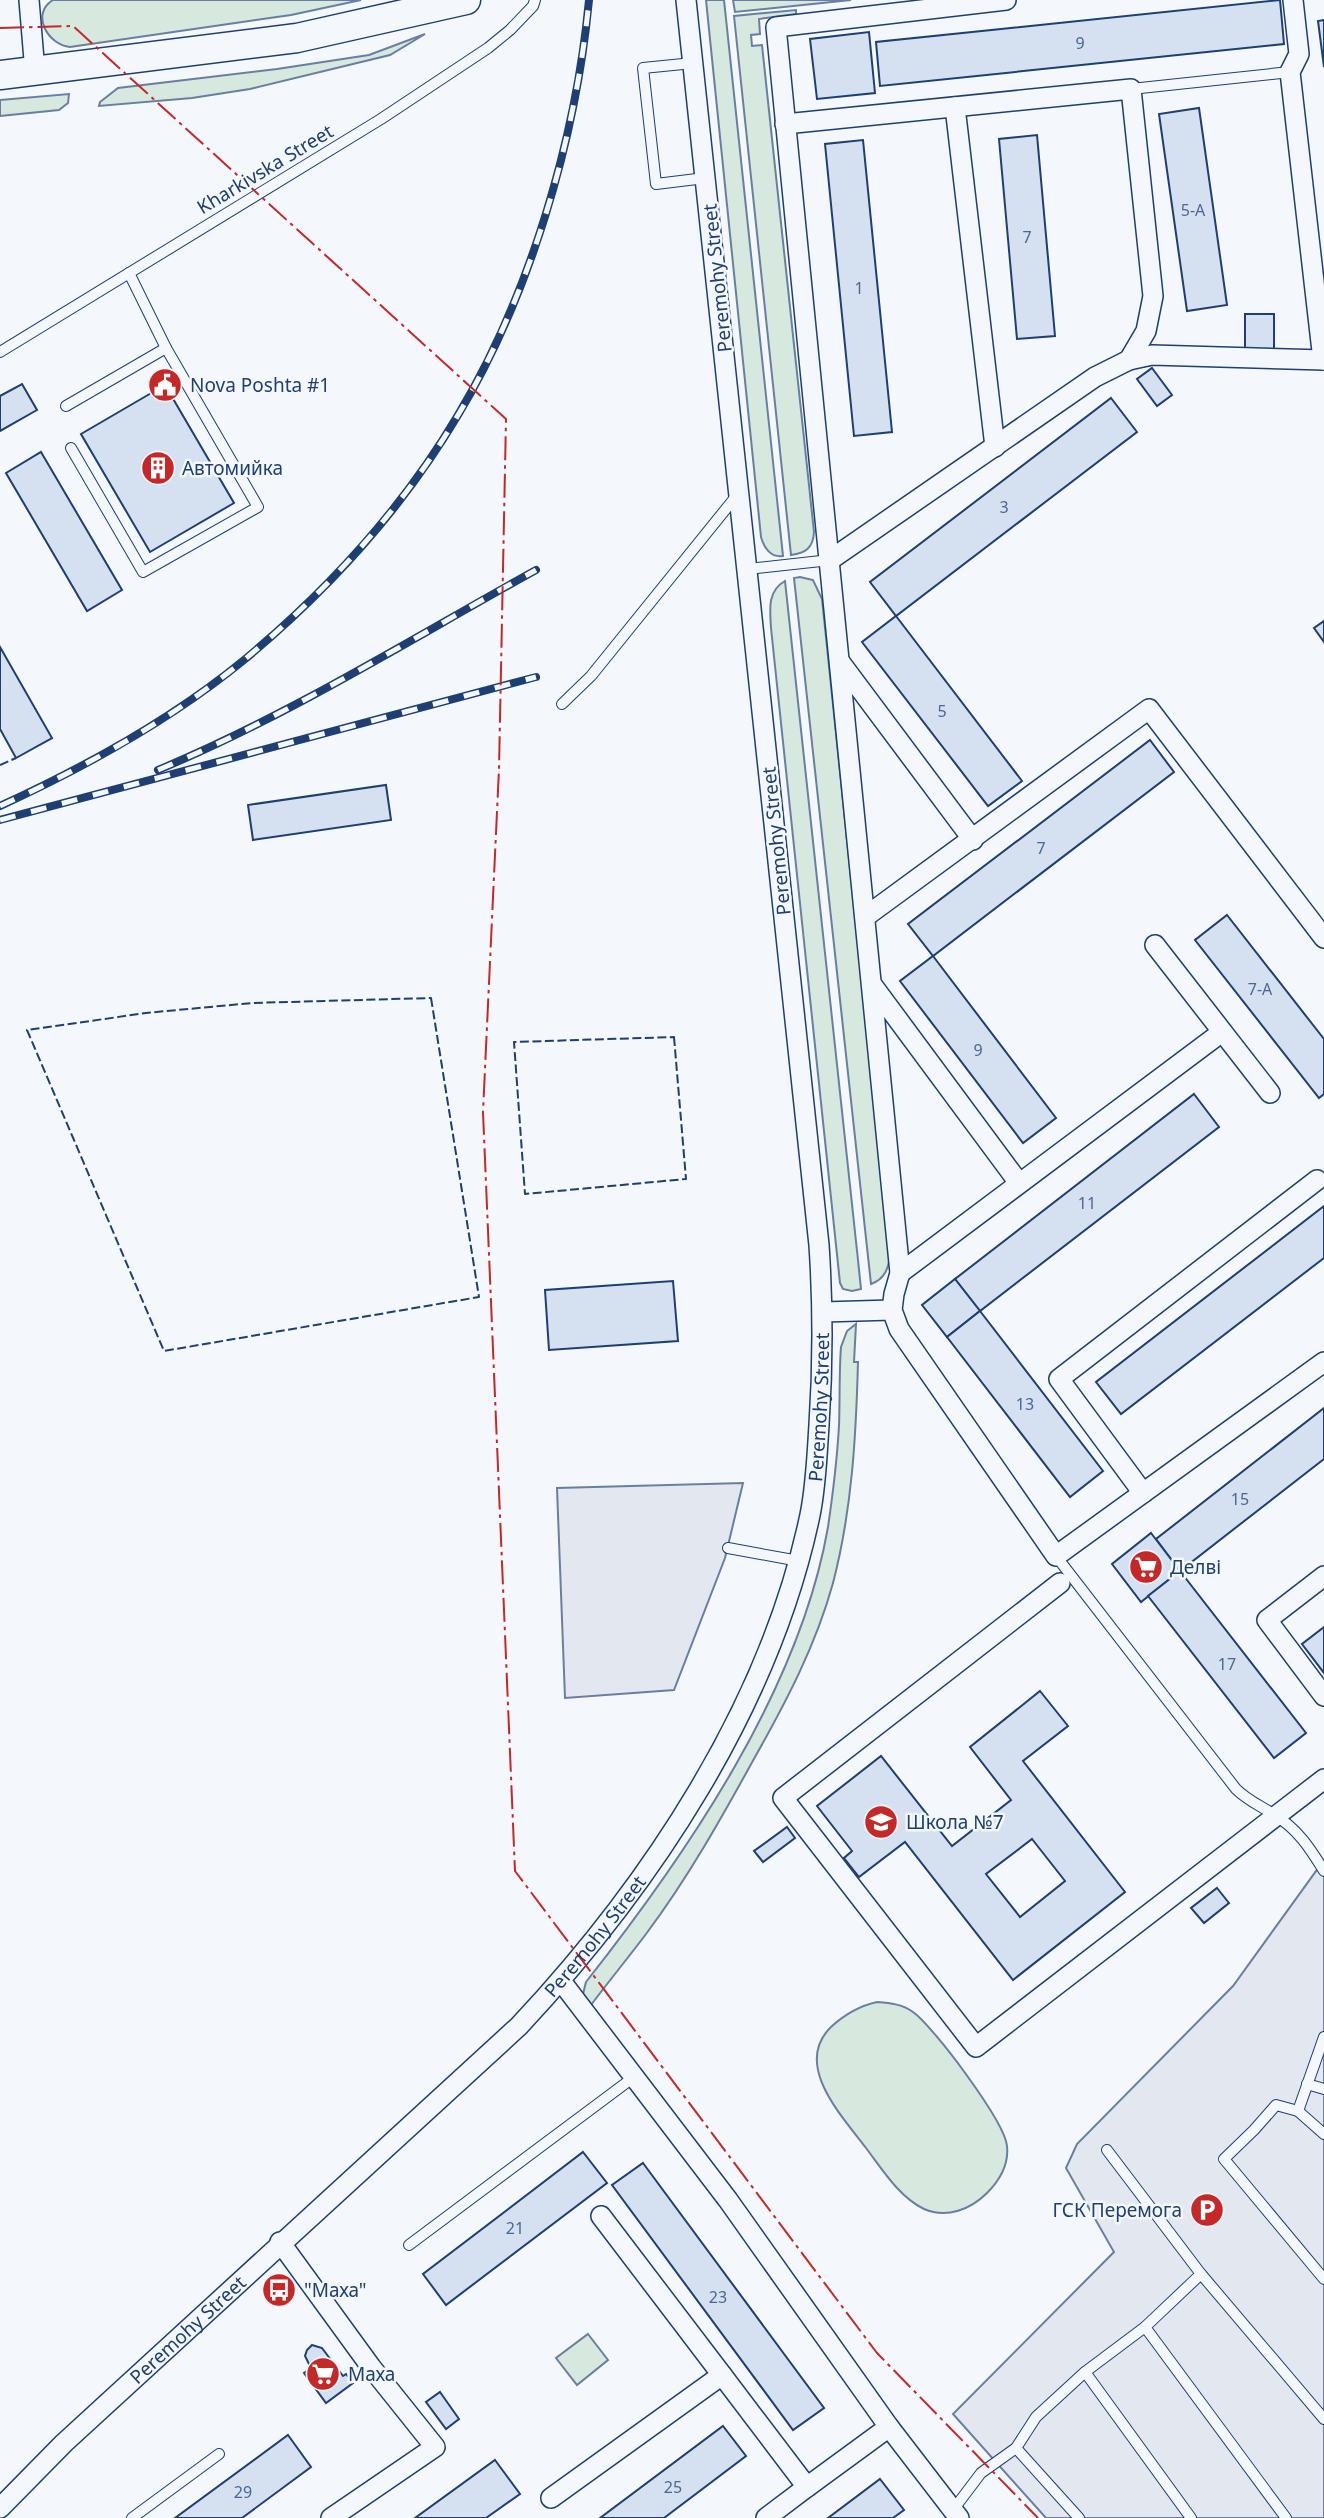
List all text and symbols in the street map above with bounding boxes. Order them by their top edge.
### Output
house number: 9 [1075,32,1085,54]
street label: Kharkivska Street [192,118,338,220]
house number: 5-А [1181,199,1206,221]
street label: Peremohy Street [696,202,738,353]
house number: 7 [1022,226,1032,248]
house number: 1 [854,277,864,299]
public building icon: Nova Poshta #1 [146,366,184,404]
place label: Nova Poshta #1 [190,372,330,398]
building icon: Автомийка [139,449,177,487]
place label: Автомийка [182,455,283,481]
house number: 3 [999,496,1009,518]
house number: 5 [937,700,947,722]
street label: Peremohy Street [755,765,797,916]
house number: 7 [1036,837,1046,859]
house number: 7-А [1248,978,1273,1000]
house number: 9 [973,1039,983,1061]
house number: 11 [1078,1192,1096,1214]
street label: Peremohy Street [802,1332,835,1483]
house number: 13 [1016,1393,1034,1415]
house number: 15 [1231,1488,1249,1510]
supermarket icon: Делві [1127,1548,1165,1586]
place label: Делві [1170,1554,1221,1580]
house number: 17 [1218,1653,1236,1675]
school or university icon: Школа №7 [862,1803,900,1841]
place label: Школа №7 [906,1809,1004,1835]
street label: Peremohy Street [538,1870,652,2003]
parking icon: ГСК Перемога [1188,2191,1226,2229]
place label: ГСК Перемога [1053,2197,1182,2223]
house number: 21 [506,2217,524,2239]
street label: Peremohy Street [124,2270,252,2390]
bus stop icon: "Маха" [260,2271,298,2309]
place label: "Маха" [304,2277,367,2303]
house number: 23 [709,2286,727,2308]
supermarket icon: Маха [304,2355,342,2393]
place label: Маха [348,2361,395,2387]
house number: 25 [664,2476,682,2498]
house number: 29 [234,2481,252,2503]

